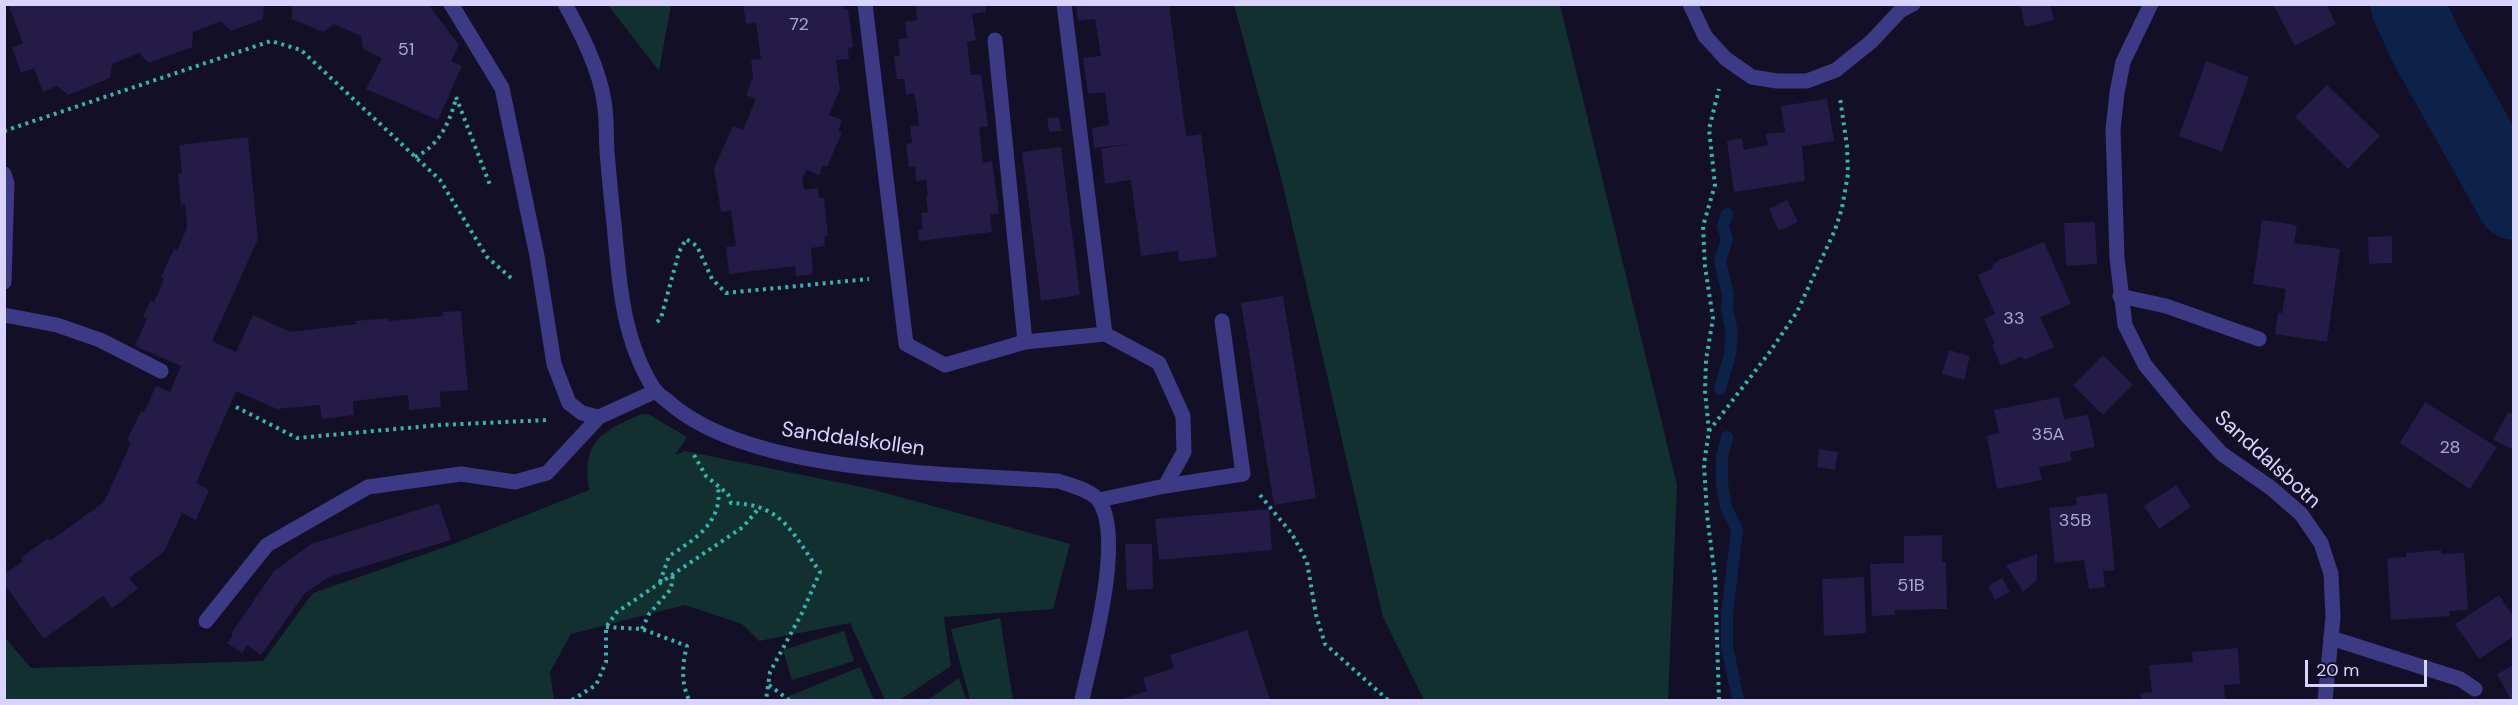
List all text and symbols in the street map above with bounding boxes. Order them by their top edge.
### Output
house number: 72 [789,14,809,36]
house number: 51 [398,39,414,61]
house number: 33 [2003,308,2025,330]
street label: Sanddalsbotn [2209,406,2325,514]
street label: Sanddalskollen [780,417,926,463]
house number: 35A [2032,424,2064,446]
house number: 28 [2439,437,2461,459]
house number: 35B [2059,510,2091,532]
house number: 51B [1897,575,1925,597]
scale bar [2308,648,2430,686]
text: 20 m [2316,658,2359,682]

